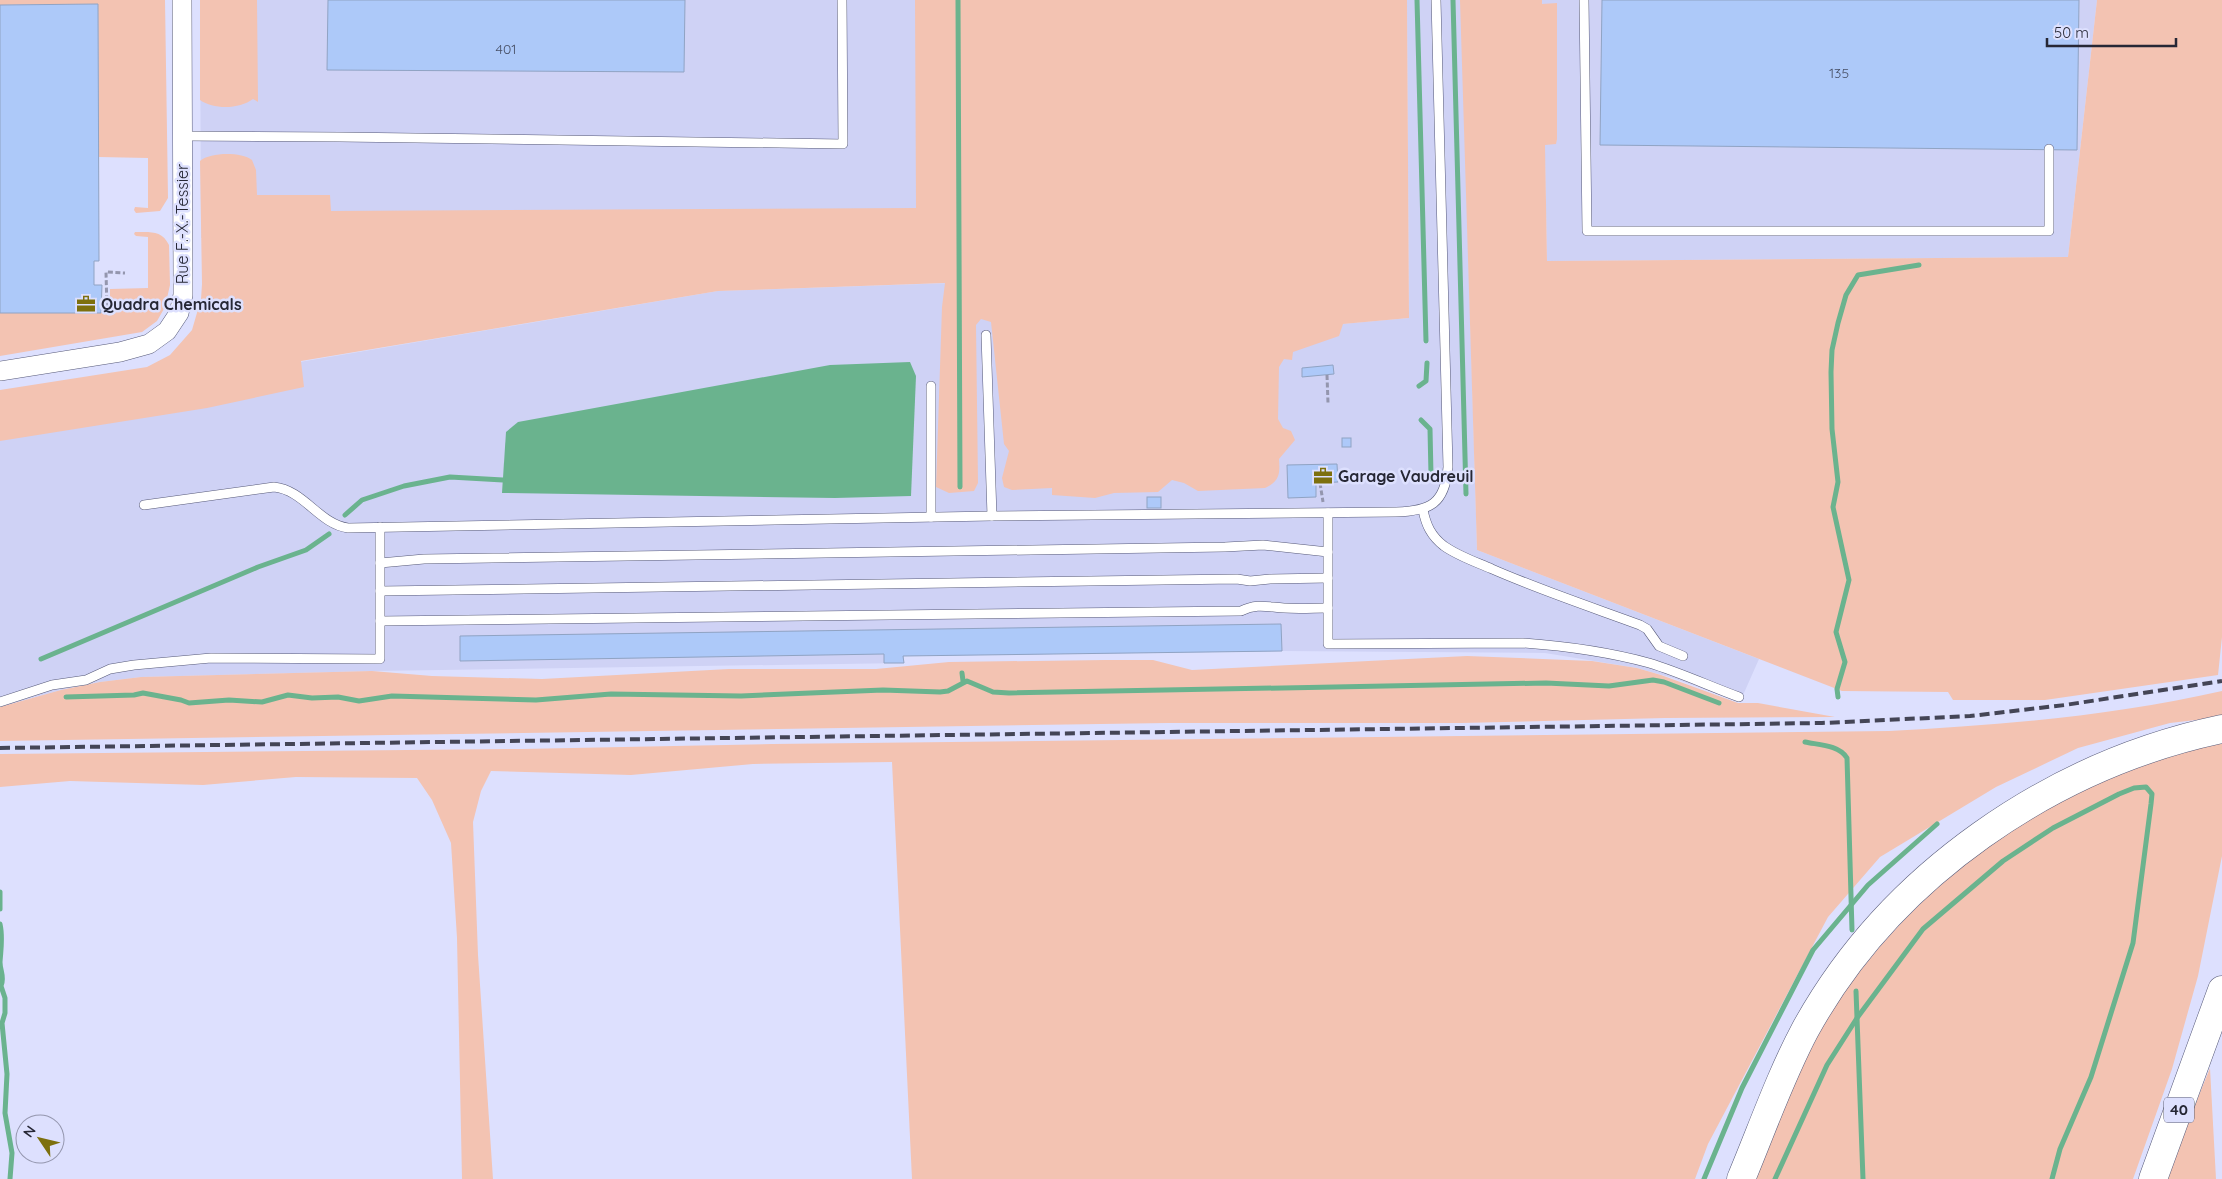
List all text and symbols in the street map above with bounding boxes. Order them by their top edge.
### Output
scale bar [2047,15,2176,47]
text: 50 m [2054,23,2089,42]
house number: 401 [496,40,516,58]
house number: 135 [1829,64,1849,82]
street label: Rue F.-X.-Tessier [172,164,192,284]
office icon: Quadra Chemicals [75,293,97,315]
place label: Quadra Chemicals [101,294,242,314]
office icon: Garage Vaudreuil [1312,465,1334,487]
place label: Garage Vaudreuil [1338,466,1474,486]
road number: 40 [2164,1098,2194,1122]
north arrow [15,1114,65,1164]
text: N [19,1122,40,1141]

